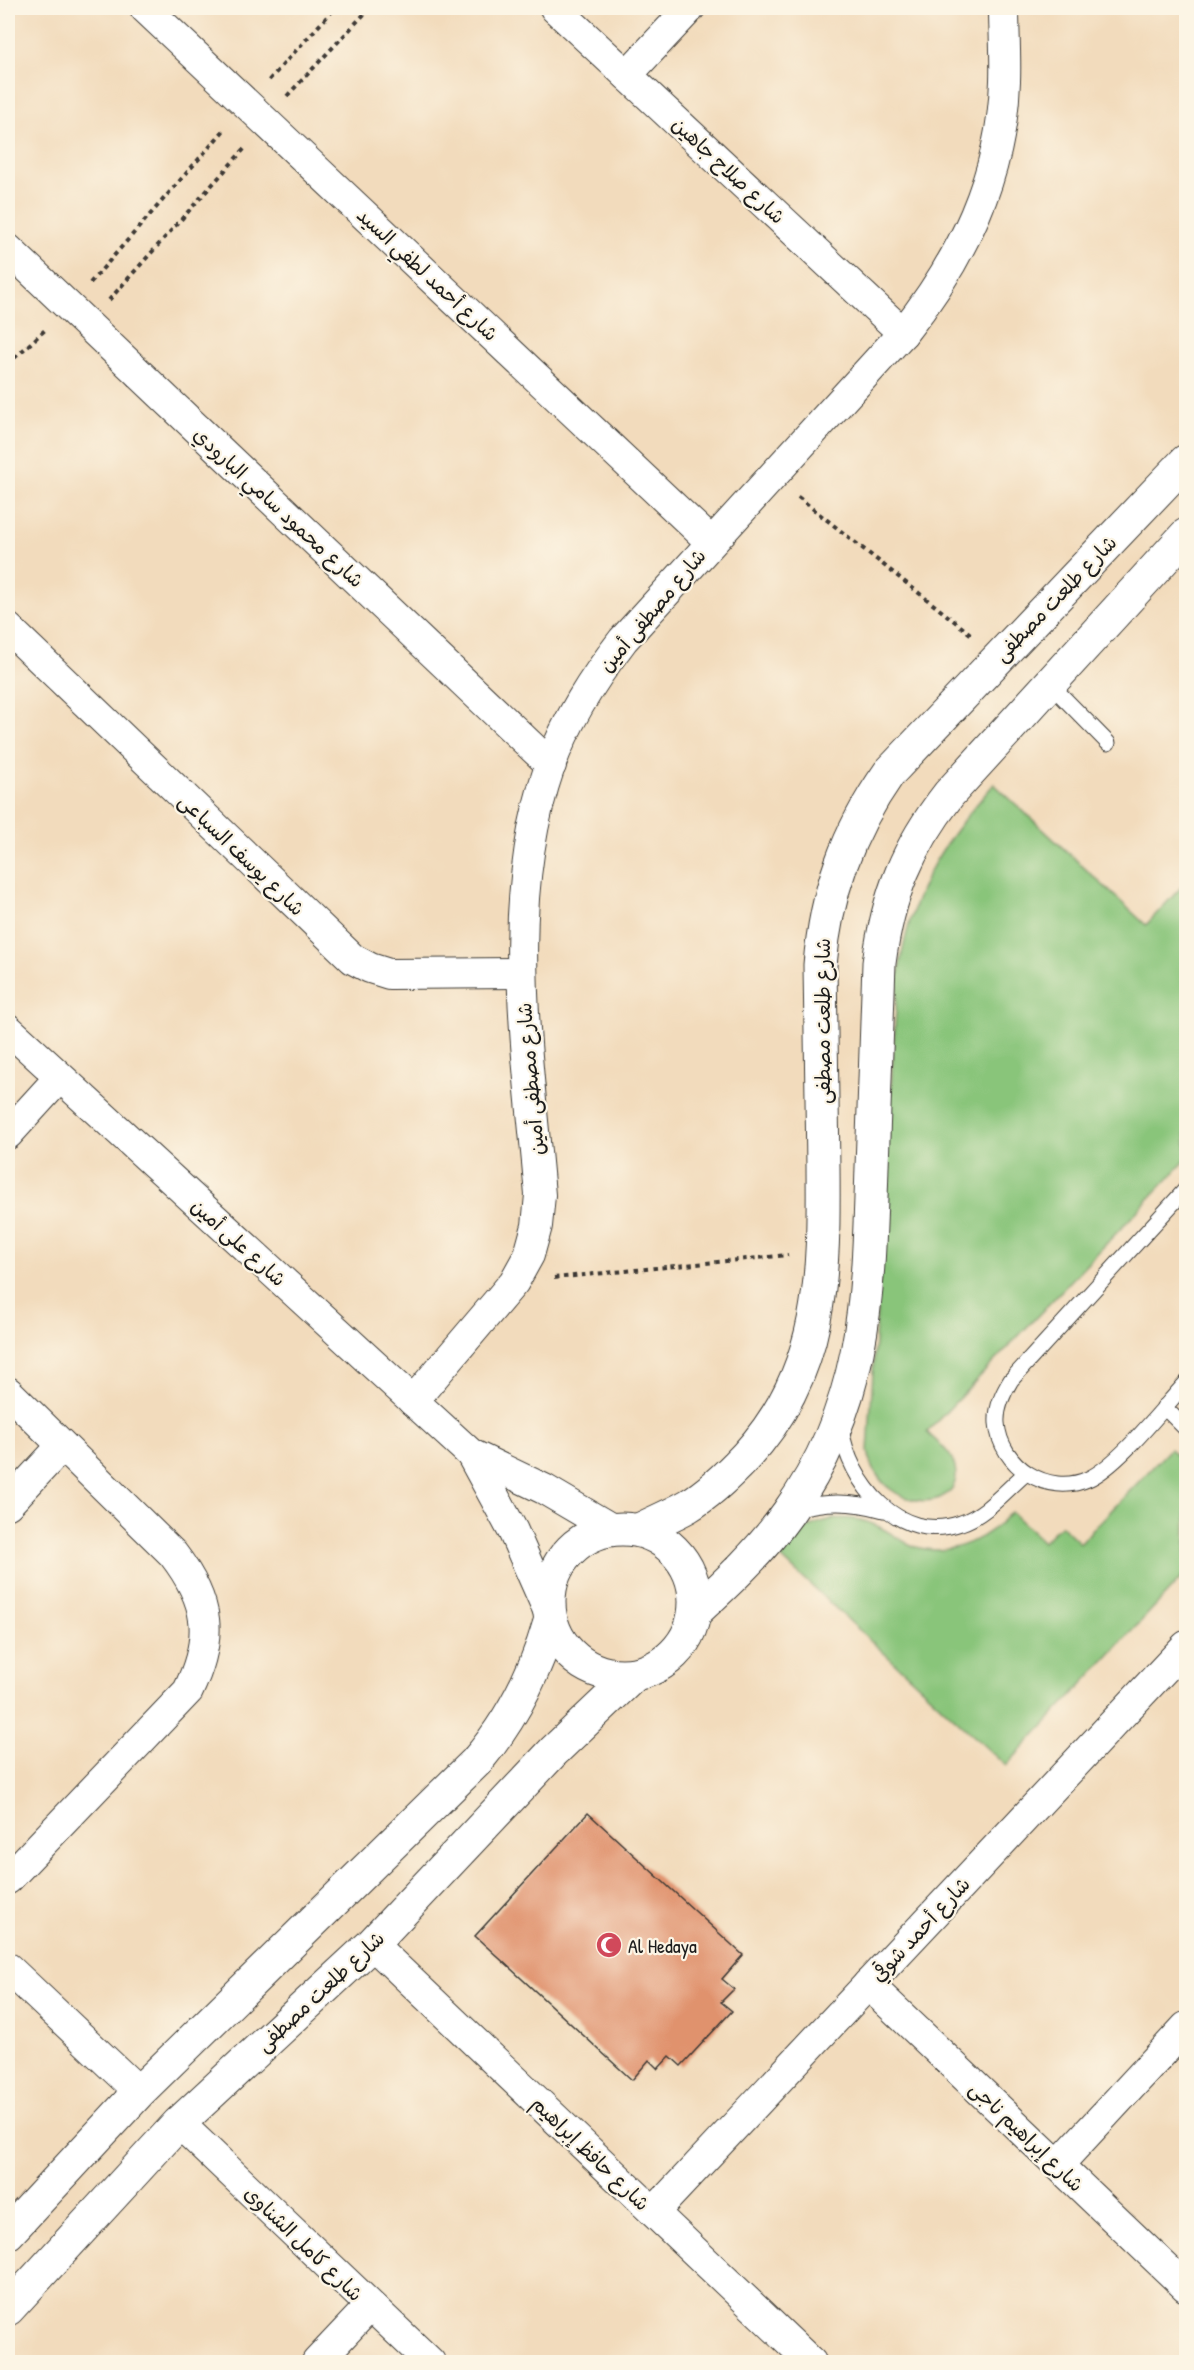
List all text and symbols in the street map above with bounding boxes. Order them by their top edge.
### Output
street label: شارع صلاح جاهين [666,110,791,230]
street label: شارع أحمد لطفي السيد [348,201,504,350]
street label: شارع محمود سامي البارودي [184,421,370,597]
street label: شارع طلعت مصطفى [988,529,1123,668]
street label: شارع مصطفى أمين [592,543,712,678]
street label: شارع يوسف السباعى [172,787,311,922]
street label: شارع طلعت مصطفى [809,938,837,1104]
street label: شارع مصطفى أمين [510,1001,551,1156]
street label: شارع على أمين [185,1192,292,1293]
street label: شارع أحمد شوقي [864,1871,976,1988]
street label: شارع طلعت مصطفى [250,1925,391,2058]
mosque icon: Al Hedaya [594,1930,624,1960]
place label: Al Hedaya [628,1932,697,1959]
street label: شارع إبراهيم ناجى [963,2075,1090,2199]
street label: شارع حافظ إبراهيم [525,2090,656,2218]
street label: شارع كامل الشناوى [238,2179,369,2307]

